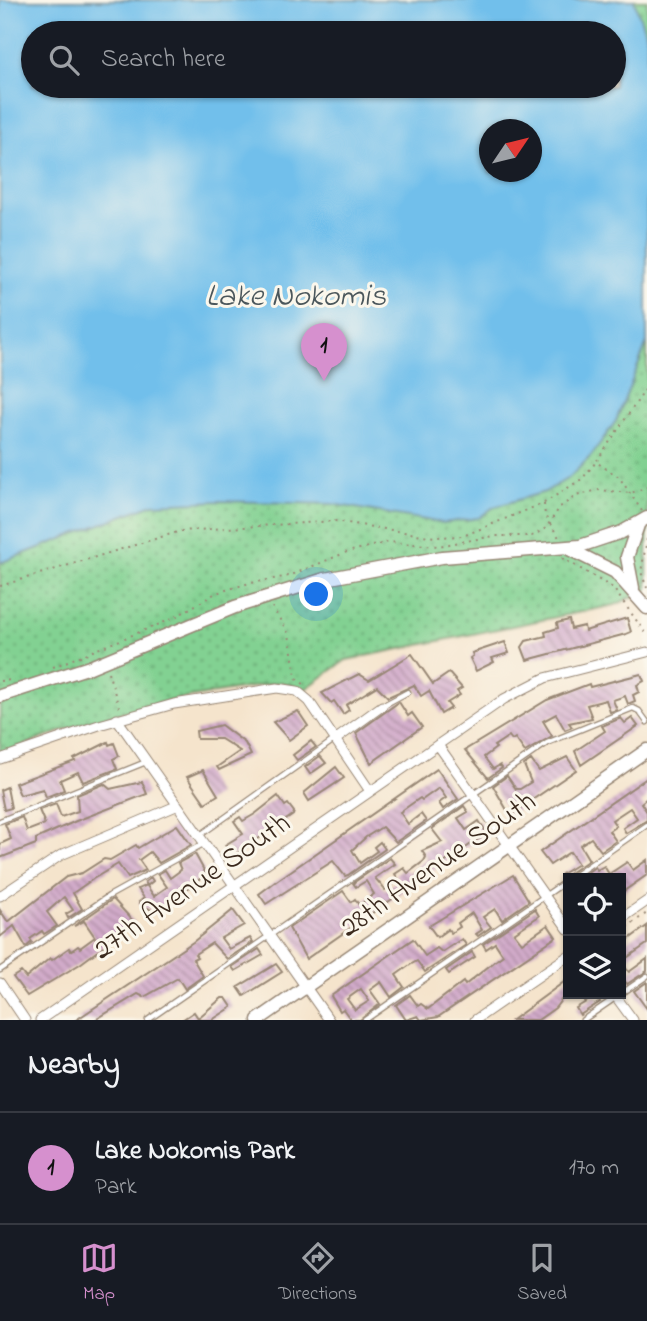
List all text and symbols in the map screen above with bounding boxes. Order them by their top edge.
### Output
search box [21,21,626,98]
icon: search [45,41,83,79]
text: Search here [101,41,226,79]
north arrow [479,119,542,182]
water label: Lake Nokomis [206,274,387,321]
pin: 1 [301,323,347,381]
your location [299,577,333,611]
street label: 28th Avenue South [331,781,546,950]
street label: 27th Avenue South [85,803,301,972]
map controls [563,873,626,999]
button: locate [563,873,626,936]
button: layers [563,936,626,999]
text: Nearby [28,1044,120,1088]
text: Lake Nokomis Park [95,1133,295,1171]
text: 1 [47,1152,55,1185]
text: 170 m [569,1152,619,1185]
text: Park [95,1171,137,1204]
tab: Map [80,1239,118,1308]
tab: Directions [278,1239,357,1308]
tab: Saved [517,1239,567,1308]

